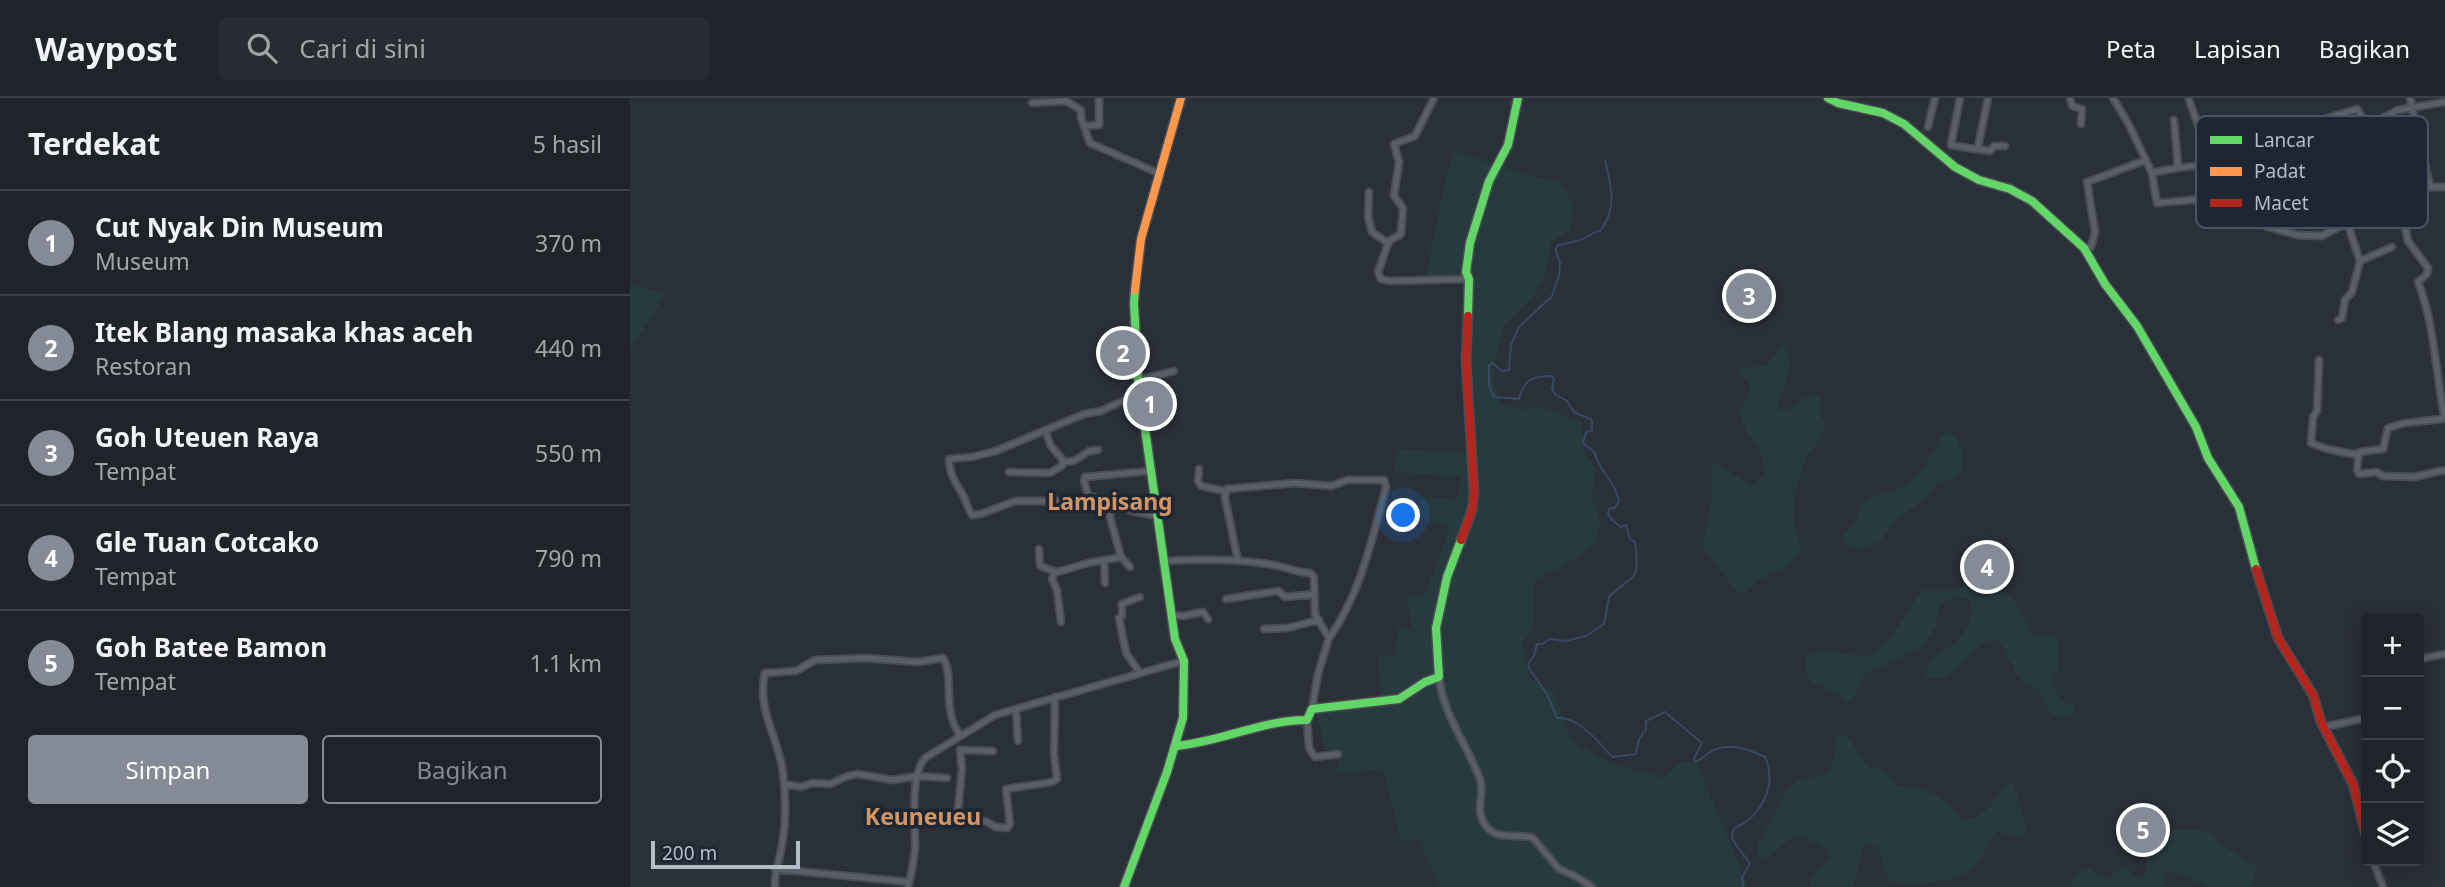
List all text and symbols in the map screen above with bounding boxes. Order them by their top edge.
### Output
search box [219,17,709,80]
text: Waypost [35,26,177,71]
icon: search [243,29,281,67]
text: Cari di sini [299,30,426,66]
text: Peta [2106,32,2156,65]
text: Lapisan [2194,32,2281,65]
text: Bagikan [2319,32,2410,65]
legend [2196,116,2428,228]
text: Terdekat [28,123,160,164]
text: Lancar [2254,127,2314,153]
text: 5 hasil [533,128,602,160]
text: Padat [2254,158,2305,184]
text: Macet [2254,190,2309,216]
text: Cut Nyak Din Museum [95,209,384,245]
text: 1 [44,227,58,259]
text: 370 m [535,227,602,259]
text: Museum [95,245,190,277]
pin: 3 [1726,270,1772,322]
text: Itek Blang masaka khas aceh [95,314,473,350]
pin: 2 [1100,327,1146,379]
text: 2 [44,332,58,364]
text: 440 m [535,332,602,364]
text: Restoran [95,350,192,382]
pin: 1 [1127,378,1173,430]
text: Goh Uteuen Raya [95,419,319,455]
text: 3 [44,437,58,469]
text: 550 m [535,437,602,469]
text: Tempat [95,455,176,487]
district label: Lampisang [1047,485,1173,517]
your location [1386,498,1420,532]
text: Gle Tuan Cotcako [95,524,319,560]
pin: 4 [1964,541,2010,593]
text: 4 [44,542,58,574]
text: 790 m [535,542,602,574]
text: Tempat [95,560,176,592]
map controls [2361,614,2424,866]
button: + [2361,614,2424,677]
text: Goh Batee Bamon [95,629,327,665]
text: 5 [44,647,58,679]
text: 1.1 km [530,647,602,679]
text: Tempat [95,665,176,697]
button: − [2361,677,2424,740]
button: Simpan [28,735,308,804]
button: Bagikan [322,735,602,804]
button: locate [2361,740,2424,803]
district label: Keuneueu [865,800,981,832]
button: layers [2361,803,2424,866]
pin: 5 [2120,804,2166,856]
scale bar [651,838,800,870]
text: 200 m [662,840,717,866]

